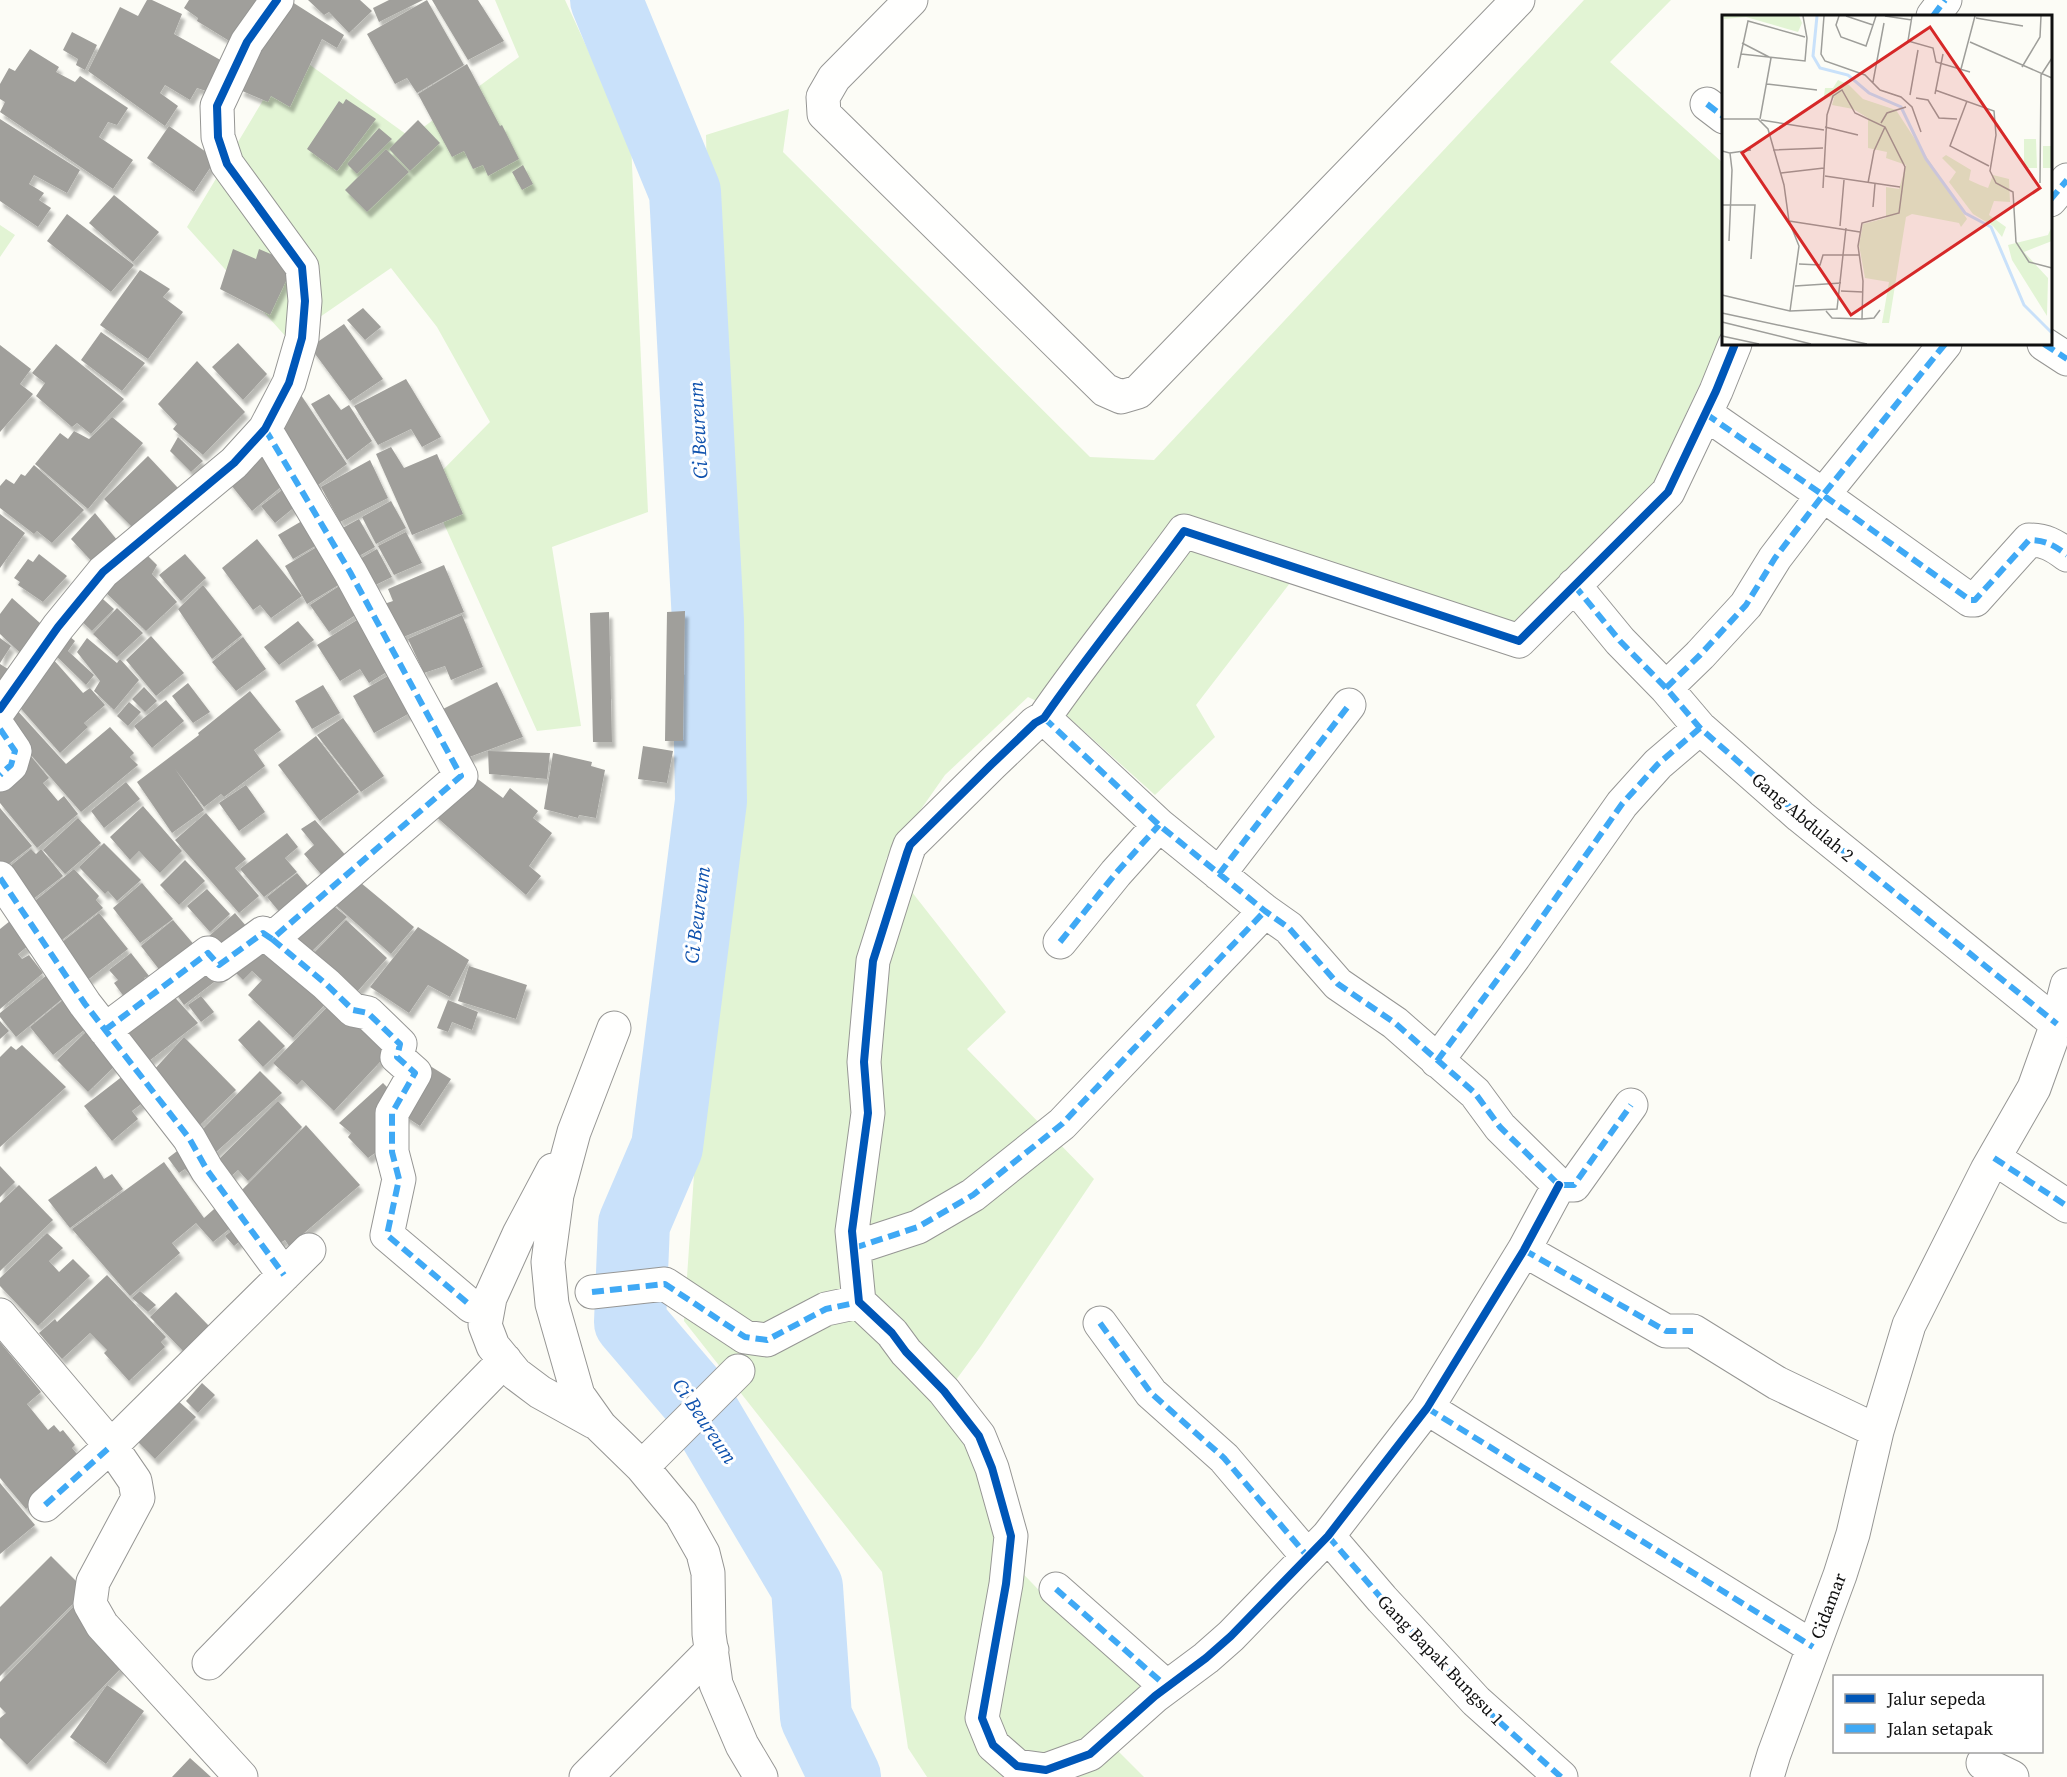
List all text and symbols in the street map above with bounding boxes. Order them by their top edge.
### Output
inset map [1722,15,2052,345]
water label: Ci Beureum [681,380,715,480]
street label: Gang Abdulah 2 [1746,767,1860,867]
water label: Ci Beureum [677,864,717,965]
water label: Ci Beureum [666,1373,744,1470]
street label: Cidamar [1804,1569,1852,1643]
street label: Gang Bapak Bungsu 1 [1372,1589,1510,1731]
legend [1833,1675,2043,1753]
text: Jalur sepeda [1886,1686,1986,1711]
text: Jalan setapak [1886,1716,1993,1741]

